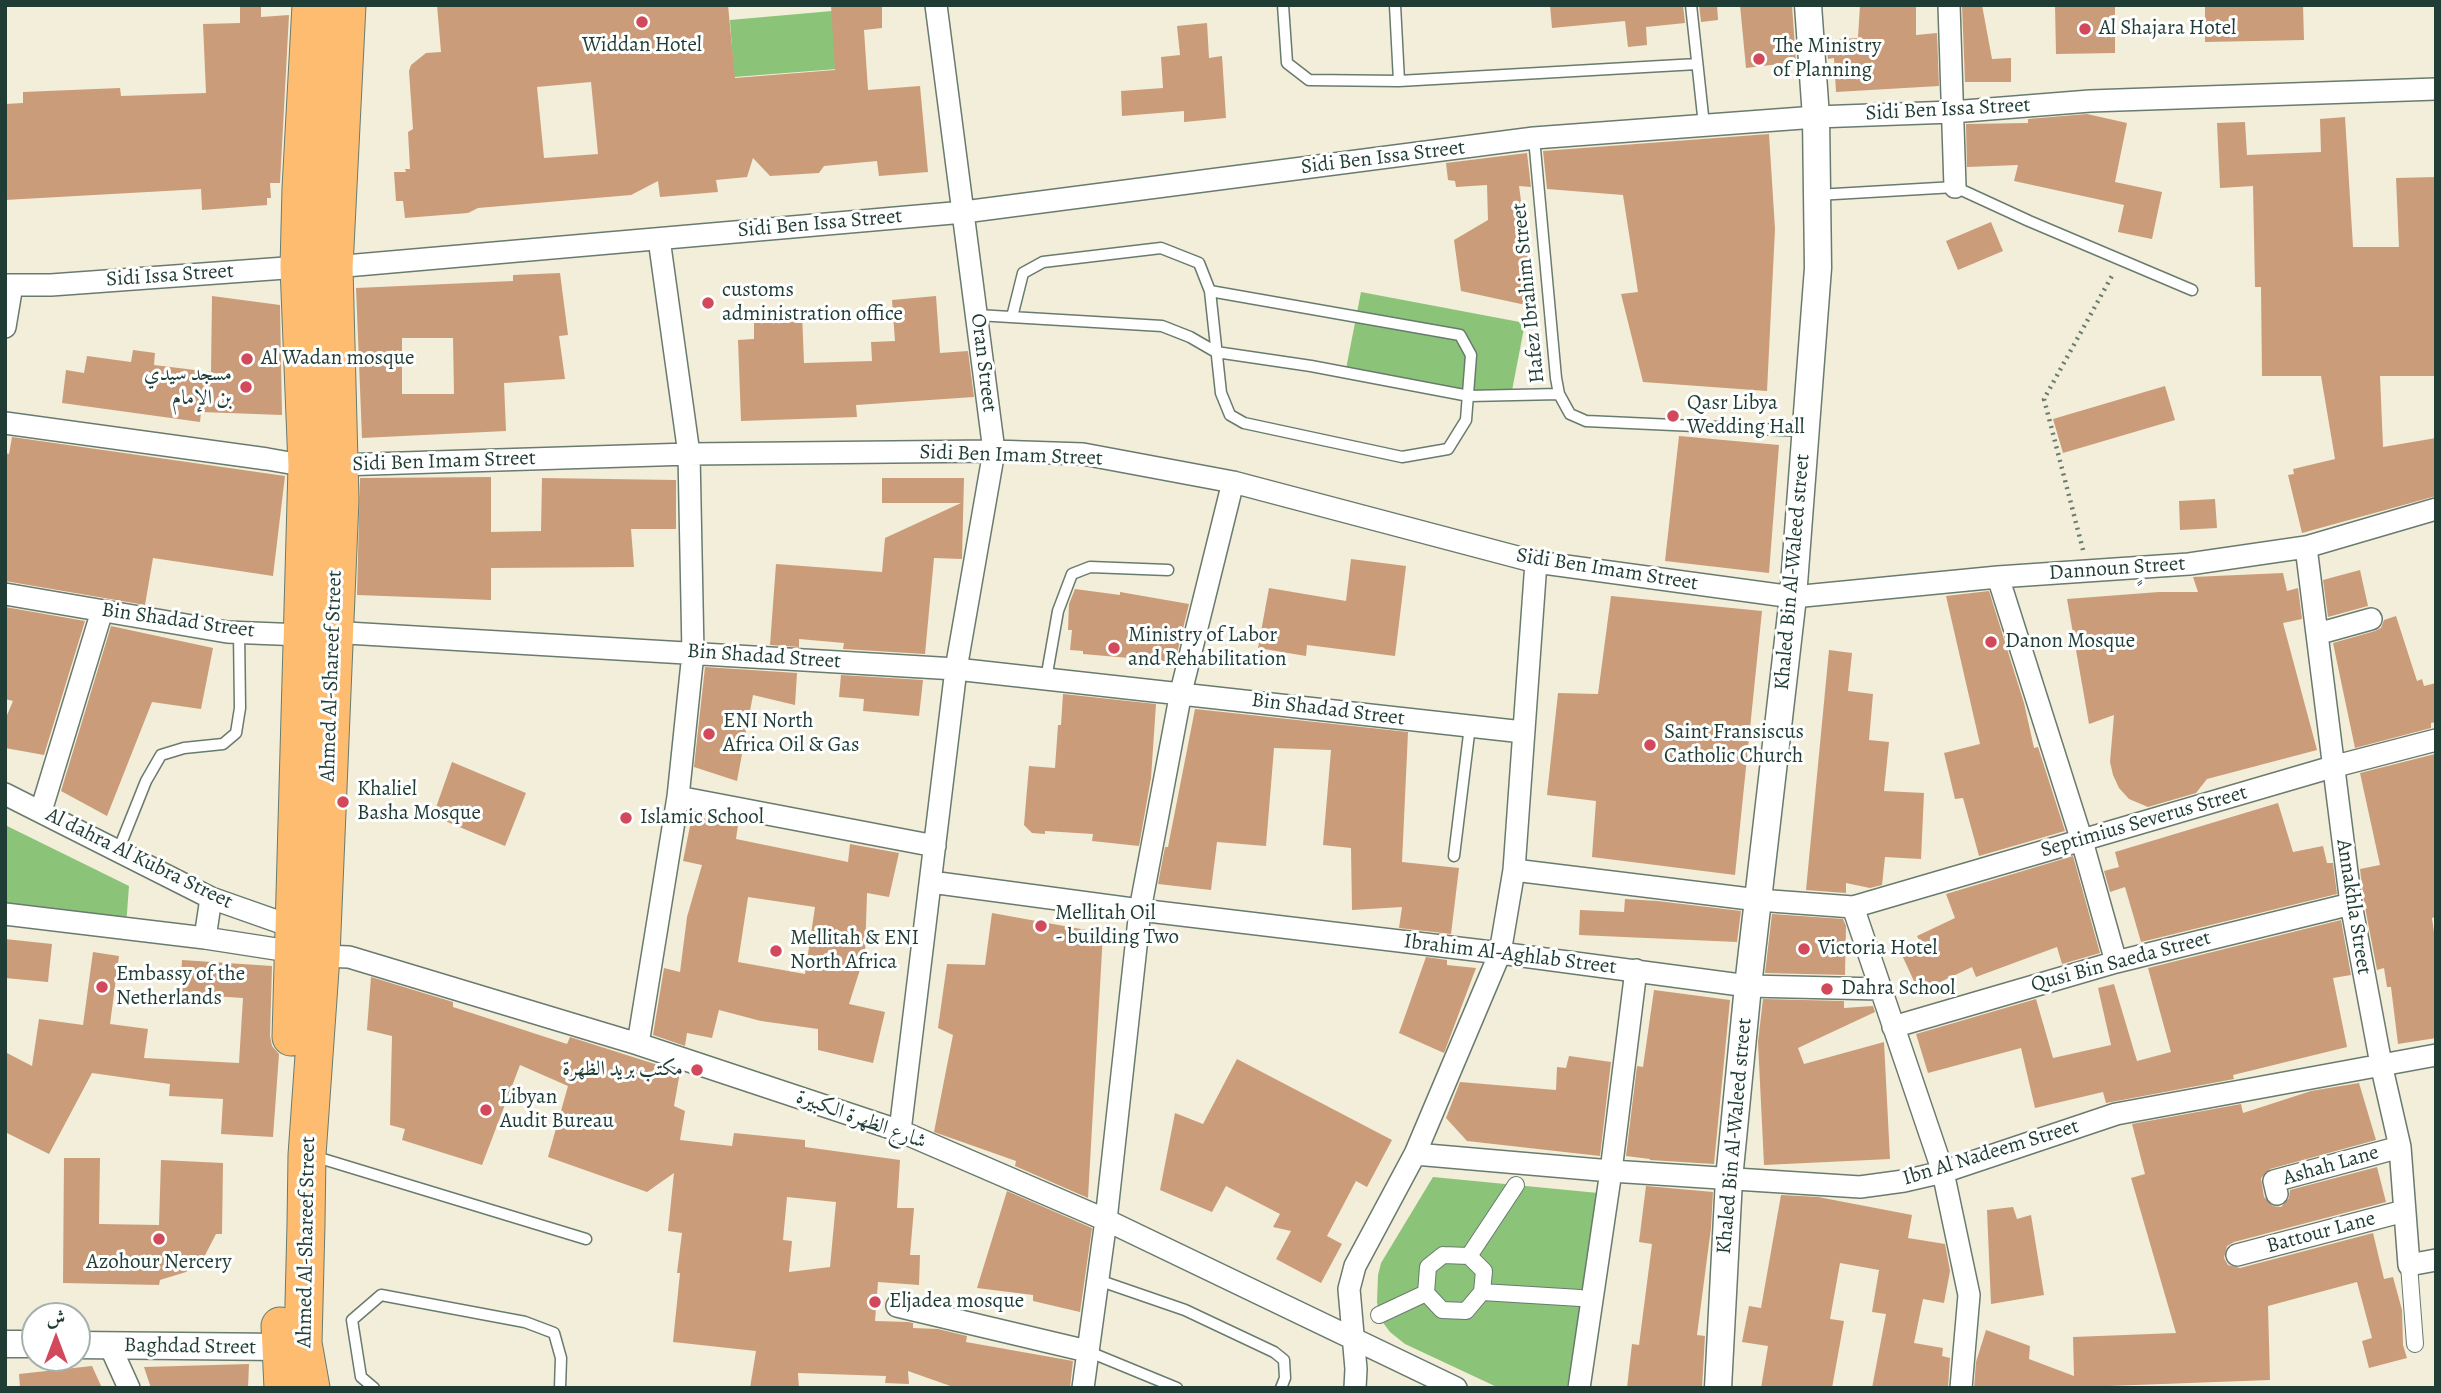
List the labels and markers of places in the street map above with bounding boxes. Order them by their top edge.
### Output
marker: Widdan Hotel [634,14,650,30]
place label: Al Shajara Hotel [2099,16,2236,42]
marker: Al Shajara Hotel [2077,21,2093,37]
place label: Widdan Hotel [582,33,702,59]
place label: The Ministry of Planning [1773,34,1881,84]
marker: The Ministry of Planning [1751,51,1767,67]
place label: customs administration office [722,278,903,328]
marker: customs administration office [700,295,716,311]
place label: Al Wadan mosque [261,346,415,372]
marker: Al Wadan mosque [239,351,255,367]
place label: مسجد سيدي بن الإمام [144,362,232,412]
marker: مسجد سيدي بن الإمام [238,379,254,395]
place label: Qasr Libya Wedding Hall [1687,391,1805,441]
marker: Qasr Libya Wedding Hall [1665,408,1681,424]
place label: Ministry of Labor and Rehabilitation [1128,623,1287,673]
place label: Danon Mosque [2005,629,2135,655]
marker: Danon Mosque [1983,634,1999,650]
marker: Ministry of Labor and Rehabilitation [1106,640,1122,656]
place label: ENI North Africa Oil & Gas [723,709,859,759]
place label: Saint Fransiscus Catholic Church [1664,720,1804,770]
marker: ENI North Africa Oil & Gas [701,726,717,742]
marker: Saint Fransiscus Catholic Church [1642,737,1658,753]
place label: Khaliel Basha Mosque [357,777,481,827]
marker: Khaliel Basha Mosque [335,794,351,810]
place label: Islamic School [640,805,764,831]
marker: Islamic School [618,810,634,826]
place label: Mellitah Oil - building Two [1055,901,1179,951]
marker: Mellitah Oil - building Two [1033,918,1049,934]
place label: Mellitah & ENI North Africa [790,926,919,976]
place label: Victoria Hotel [1818,936,1937,962]
marker: Victoria Hotel [1796,941,1812,957]
marker: Mellitah & ENI North Africa [768,943,784,959]
place label: Embassy of the Netherlands [116,962,245,1012]
place label: Dahra School [1841,976,1955,1002]
marker: Embassy of the Netherlands [94,979,110,995]
marker: Dahra School [1819,981,1835,997]
place label: مكتب بريد الظهرة [562,1057,683,1083]
marker: مكتب بريد الظهرة [689,1062,705,1078]
place label: Libyan Audit Bureau [500,1085,614,1135]
marker: Libyan Audit Bureau [478,1102,494,1118]
marker: Azohour Nercery [151,1231,167,1247]
place label: Azohour Nercery [86,1250,232,1276]
place label: Eljadea mosque [889,1289,1024,1315]
marker: Eljadea mosque [867,1294,883,1310]

